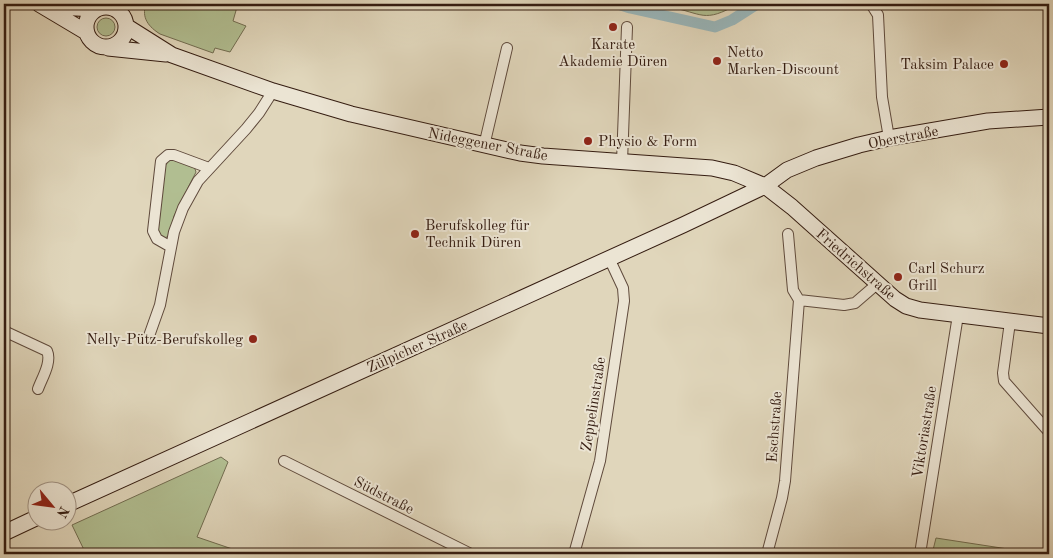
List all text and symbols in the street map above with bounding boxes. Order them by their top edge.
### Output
marker: Karate Akademie Düren [607,21,619,33]
place label: Karate Akademie Düren [558,38,668,70]
place label: Netto Marken-Discount [727,46,839,78]
marker: Netto Marken-Discount [711,55,723,67]
place label: Taksim Palace [900,58,994,73]
marker: Taksim Palace [998,58,1010,70]
street label: Oberstraße [867,124,940,153]
street label: Nideggener Straße [427,127,549,164]
marker: Physio & Form [582,135,594,147]
place label: Physio & Form [598,135,697,150]
place label: Berufskolleg für Technik Düren [425,219,530,251]
street label: Friedrichstraße [812,227,898,304]
marker: Berufskolleg für Technik Düren [409,228,421,240]
place label: Carl Schurz Grill [908,262,985,294]
marker: Carl Schurz Grill [892,271,904,283]
street label: Zülpicher Straße [365,318,470,376]
place label: Nelly-Pütz-Berufskolleg [86,333,243,348]
marker: Nelly-Pütz-Berufskolleg [247,333,259,345]
street label: Zeppelinstraße [580,356,609,453]
street label: Viktoriastraße [911,385,940,479]
street label: Eschstraße [766,391,785,463]
street label: Südstraße [351,475,416,518]
north arrow [28,480,78,530]
text: N [54,504,71,520]

